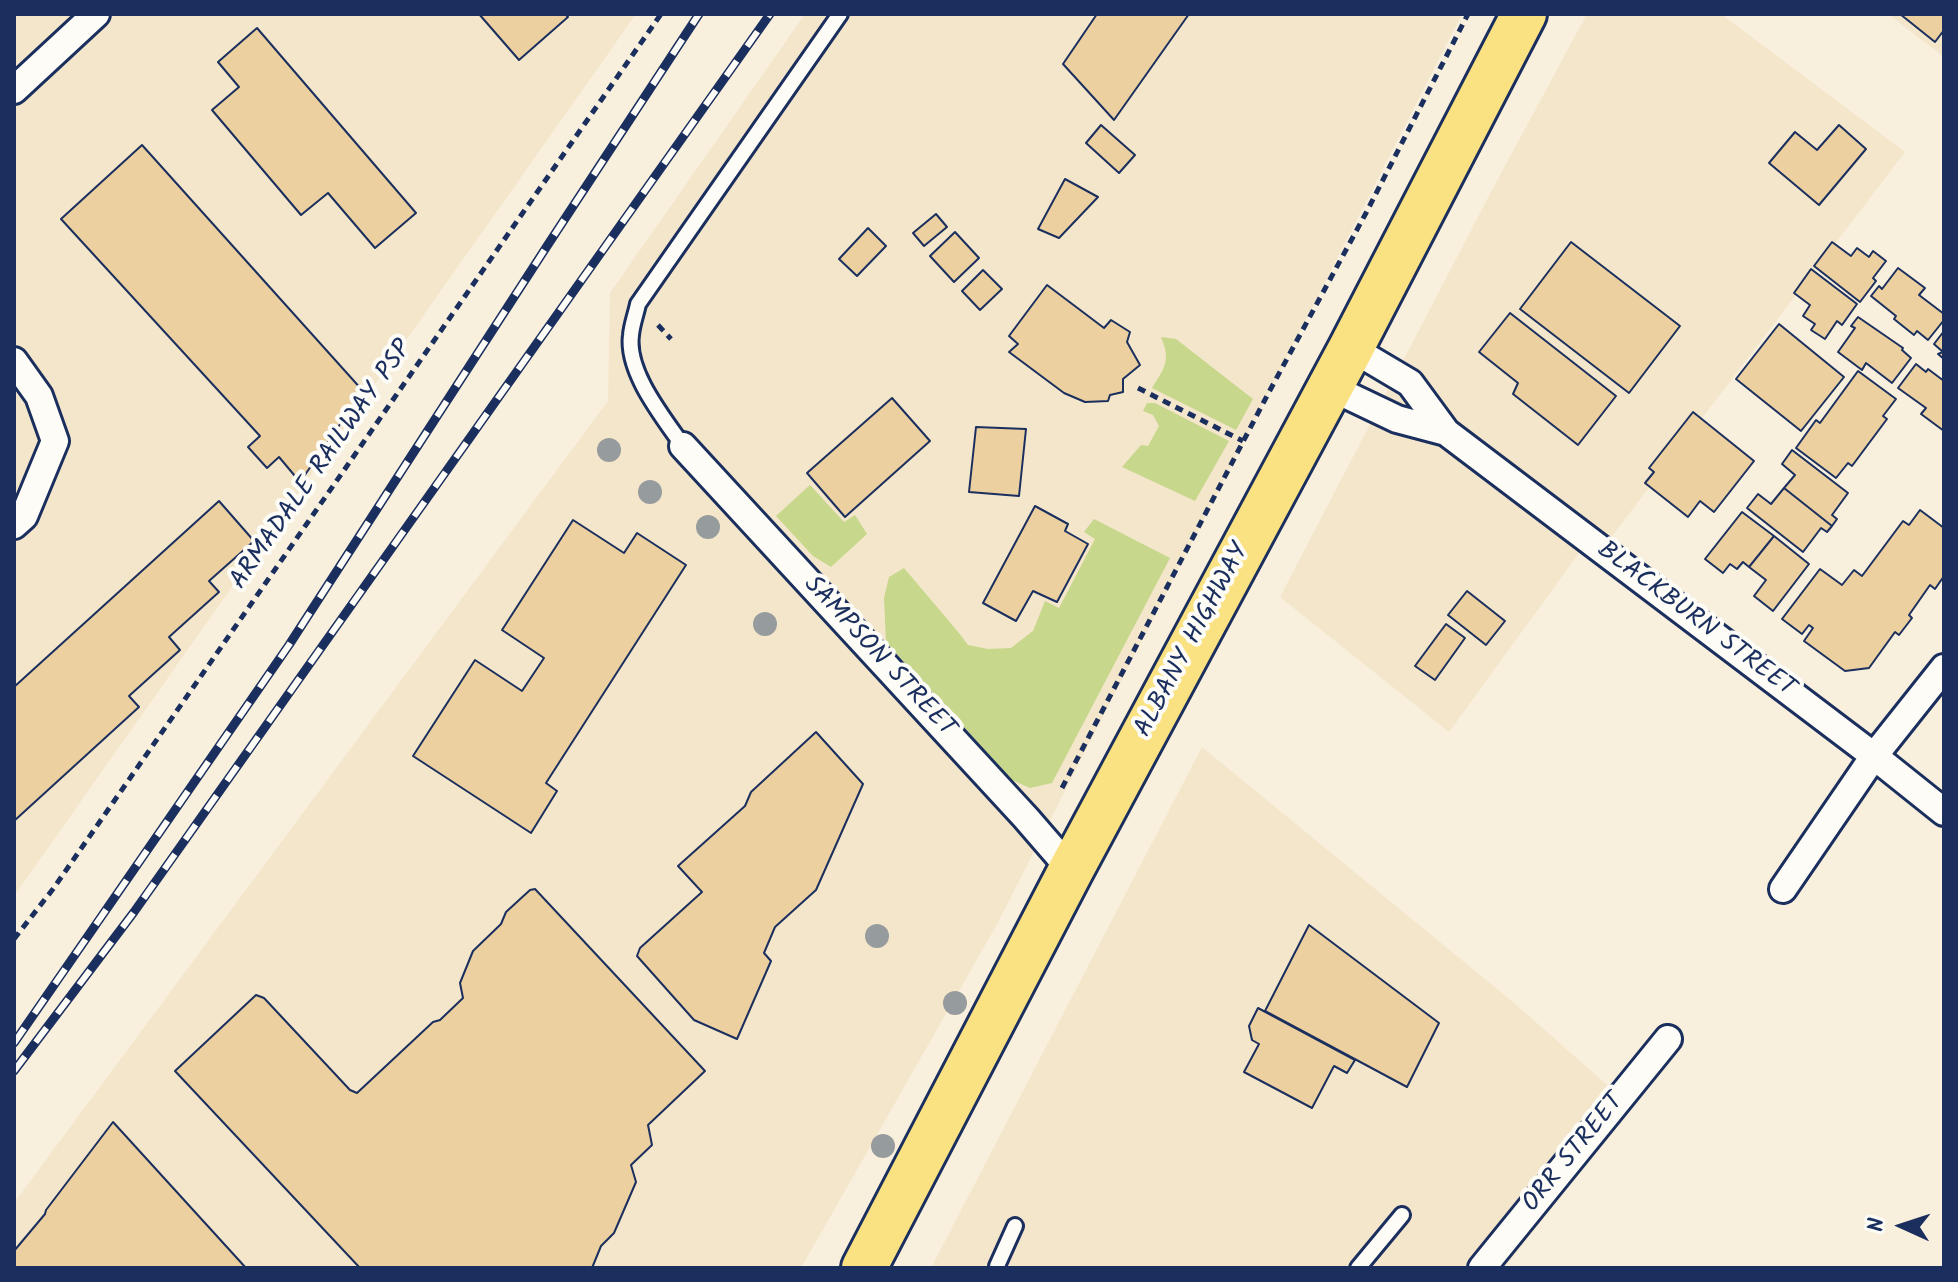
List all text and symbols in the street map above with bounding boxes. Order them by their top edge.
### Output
street label: ARMADALE RAILWAY PSP [225,336,421,596]
street label: BLACKBURN STREET [1590,536,1800,706]
street label: ALBANY HIGHWAY [1130,539,1258,743]
street label: SAMPSON STREET [795,571,961,745]
street label: ORR STREET [1518,1088,1632,1220]
north arrow [1862,1186,1942,1266]
text: N [1860,1217,1895,1233]

